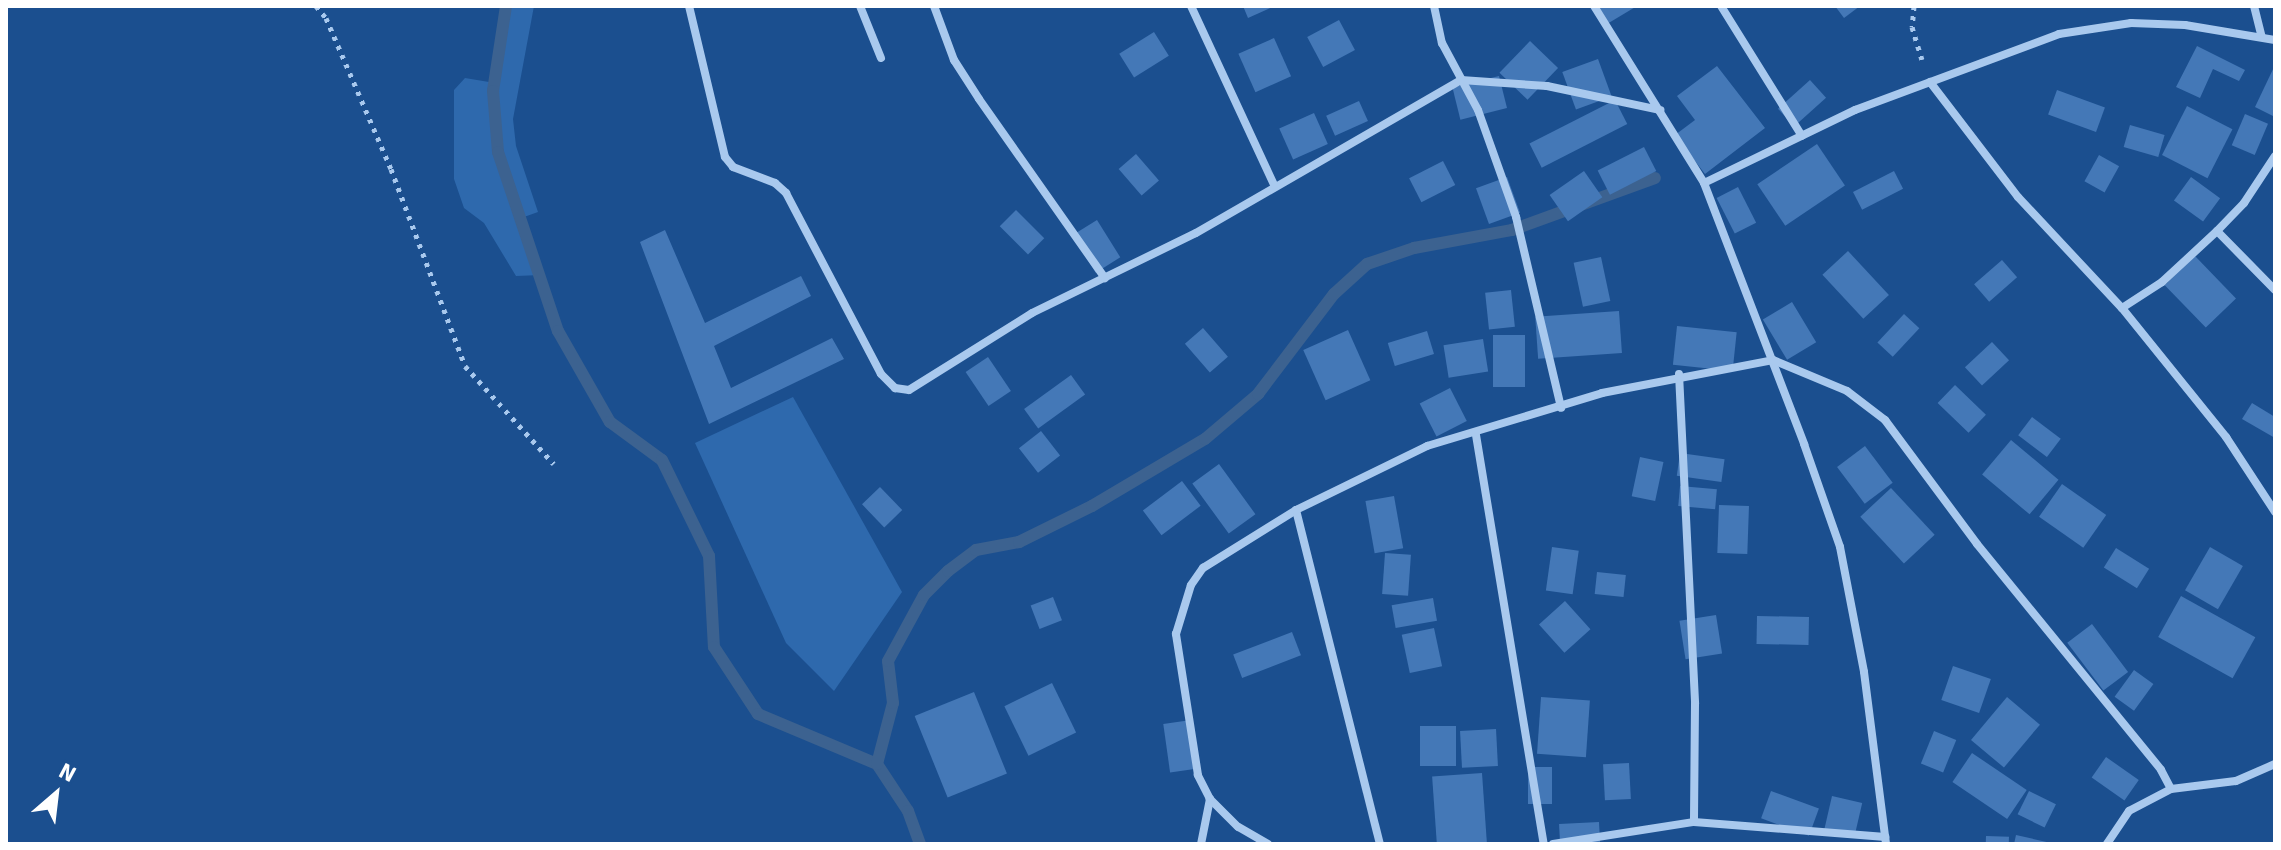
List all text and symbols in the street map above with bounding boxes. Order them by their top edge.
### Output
north arrow [16,754,96,834]
text: N [54,757,81,788]

